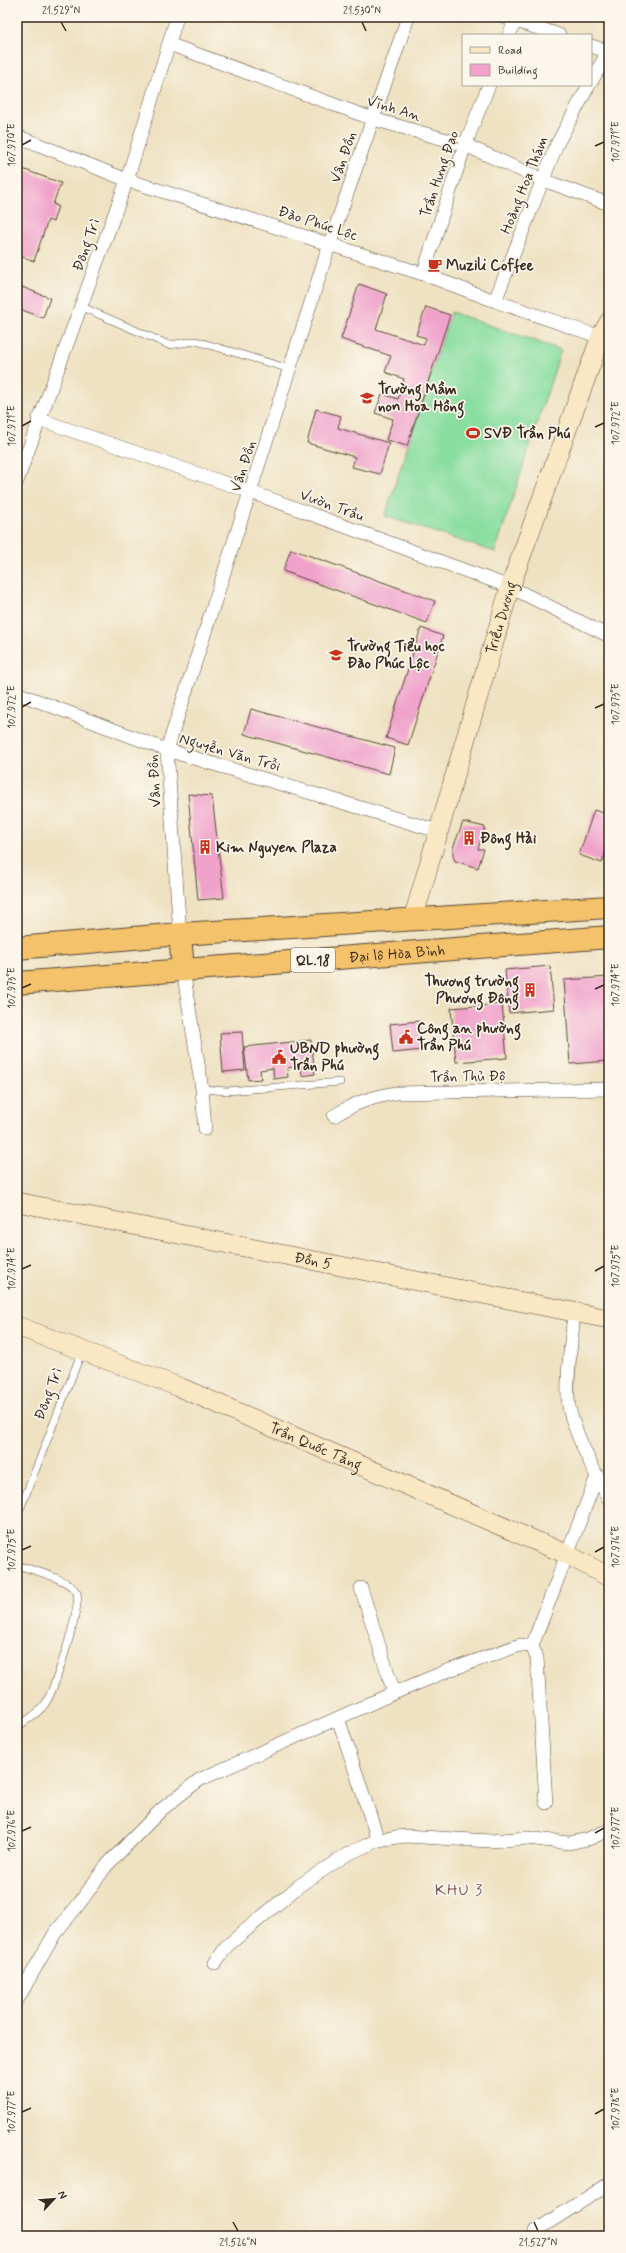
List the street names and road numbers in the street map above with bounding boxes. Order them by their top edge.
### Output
street label: Vĩnh An [364,91,423,127]
street label: Trần Hưng Đạo [416,128,465,221]
street label: Vân Đồn [326,129,362,186]
street label: Hoàng Hoa Thám [496,133,555,238]
street label: Đào Phúc Lộc [275,202,360,246]
street label: Đông Trì [68,217,107,275]
street label: Vân Đồn [226,438,262,495]
street label: Vườn Trầu [297,485,367,527]
street label: Triều Dương [482,578,523,657]
street label: Nguyễn Văn Trỗi [177,729,283,778]
street label: Vân Đồn [144,754,166,808]
street label: Đại lộ Hòa Bình [348,941,446,968]
road number: QL.18 [291,948,335,972]
street label: Trần Thủ Độ [430,1066,506,1088]
street label: Đồn 5 [293,1248,334,1275]
street label: Đông Trì [30,1366,69,1424]
street label: Trần Quốc Tảng [266,1418,365,1477]

